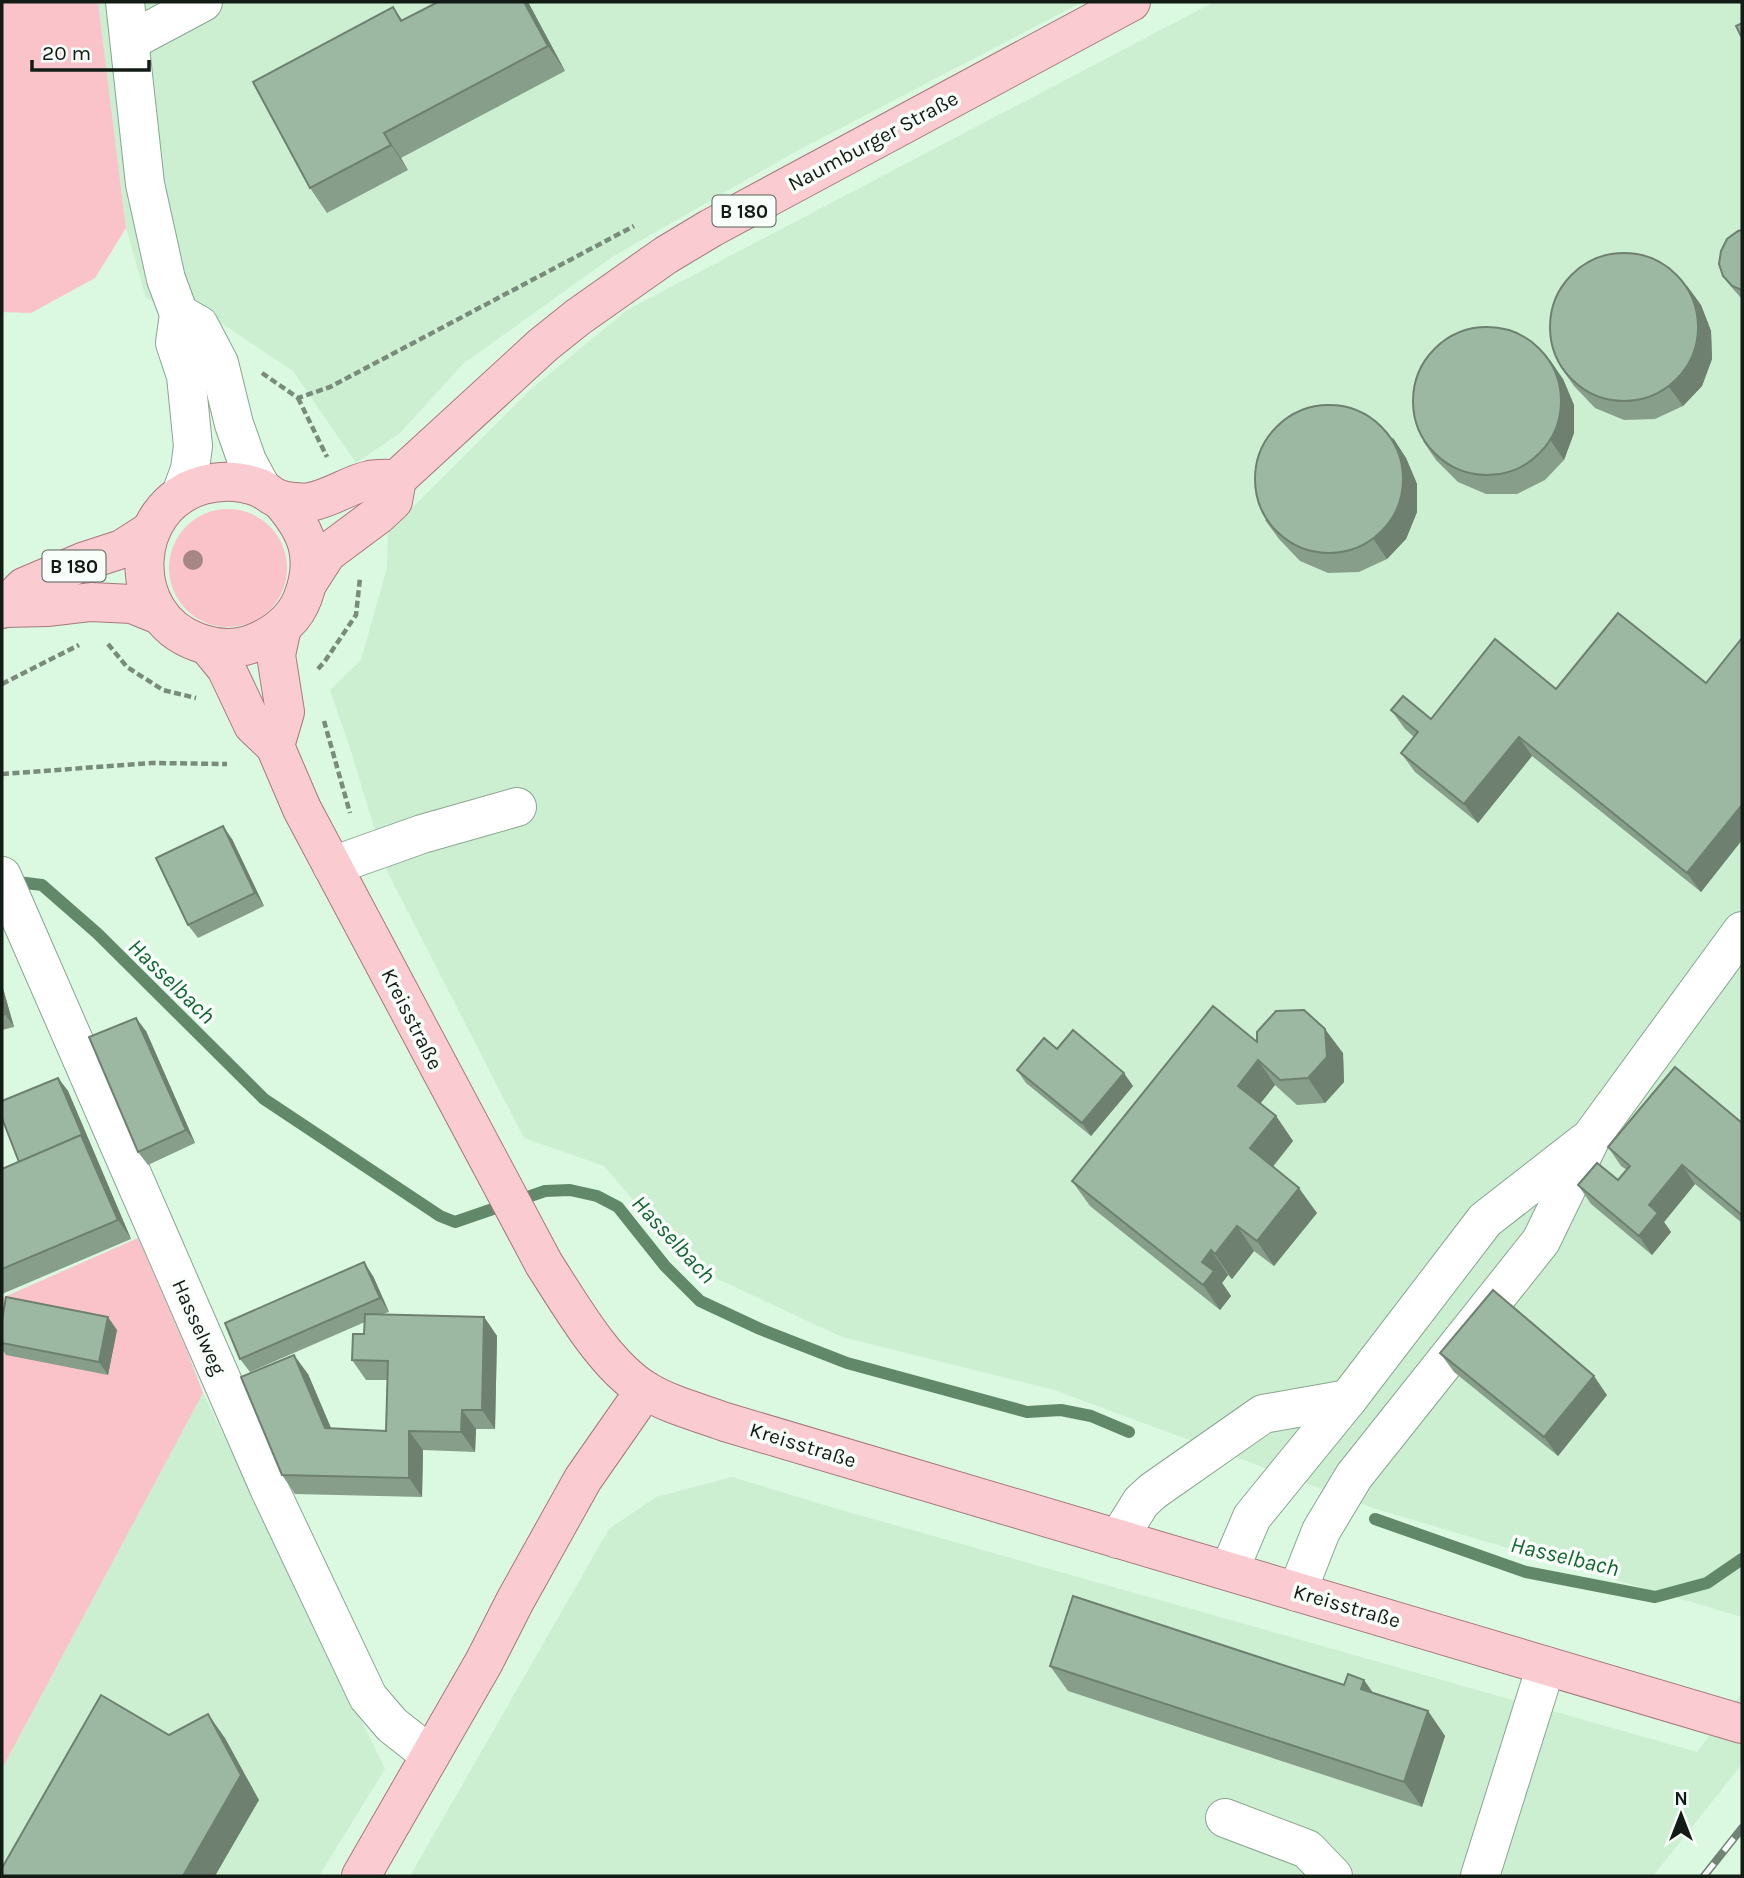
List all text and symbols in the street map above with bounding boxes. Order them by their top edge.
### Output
scale bar [32,28,149,72]
text: 20 m [42,41,91,65]
street label: Naumburger Straße [784,86,962,196]
road number: B 180 [712,196,776,226]
road number: B 180 [42,551,106,582]
water label: Hasselbach [123,933,221,1029]
street label: Kreisstraße [376,964,448,1074]
water label: Hasselbach [626,1190,721,1289]
street label: Hasselweg [167,1275,231,1379]
street label: Kreisstraße [747,1417,859,1473]
water label: Hasselbach [1508,1531,1622,1582]
street label: Kreisstraße [1291,1579,1403,1633]
north arrow [1646,1780,1716,1850]
text: N [1674,1788,1688,1810]

